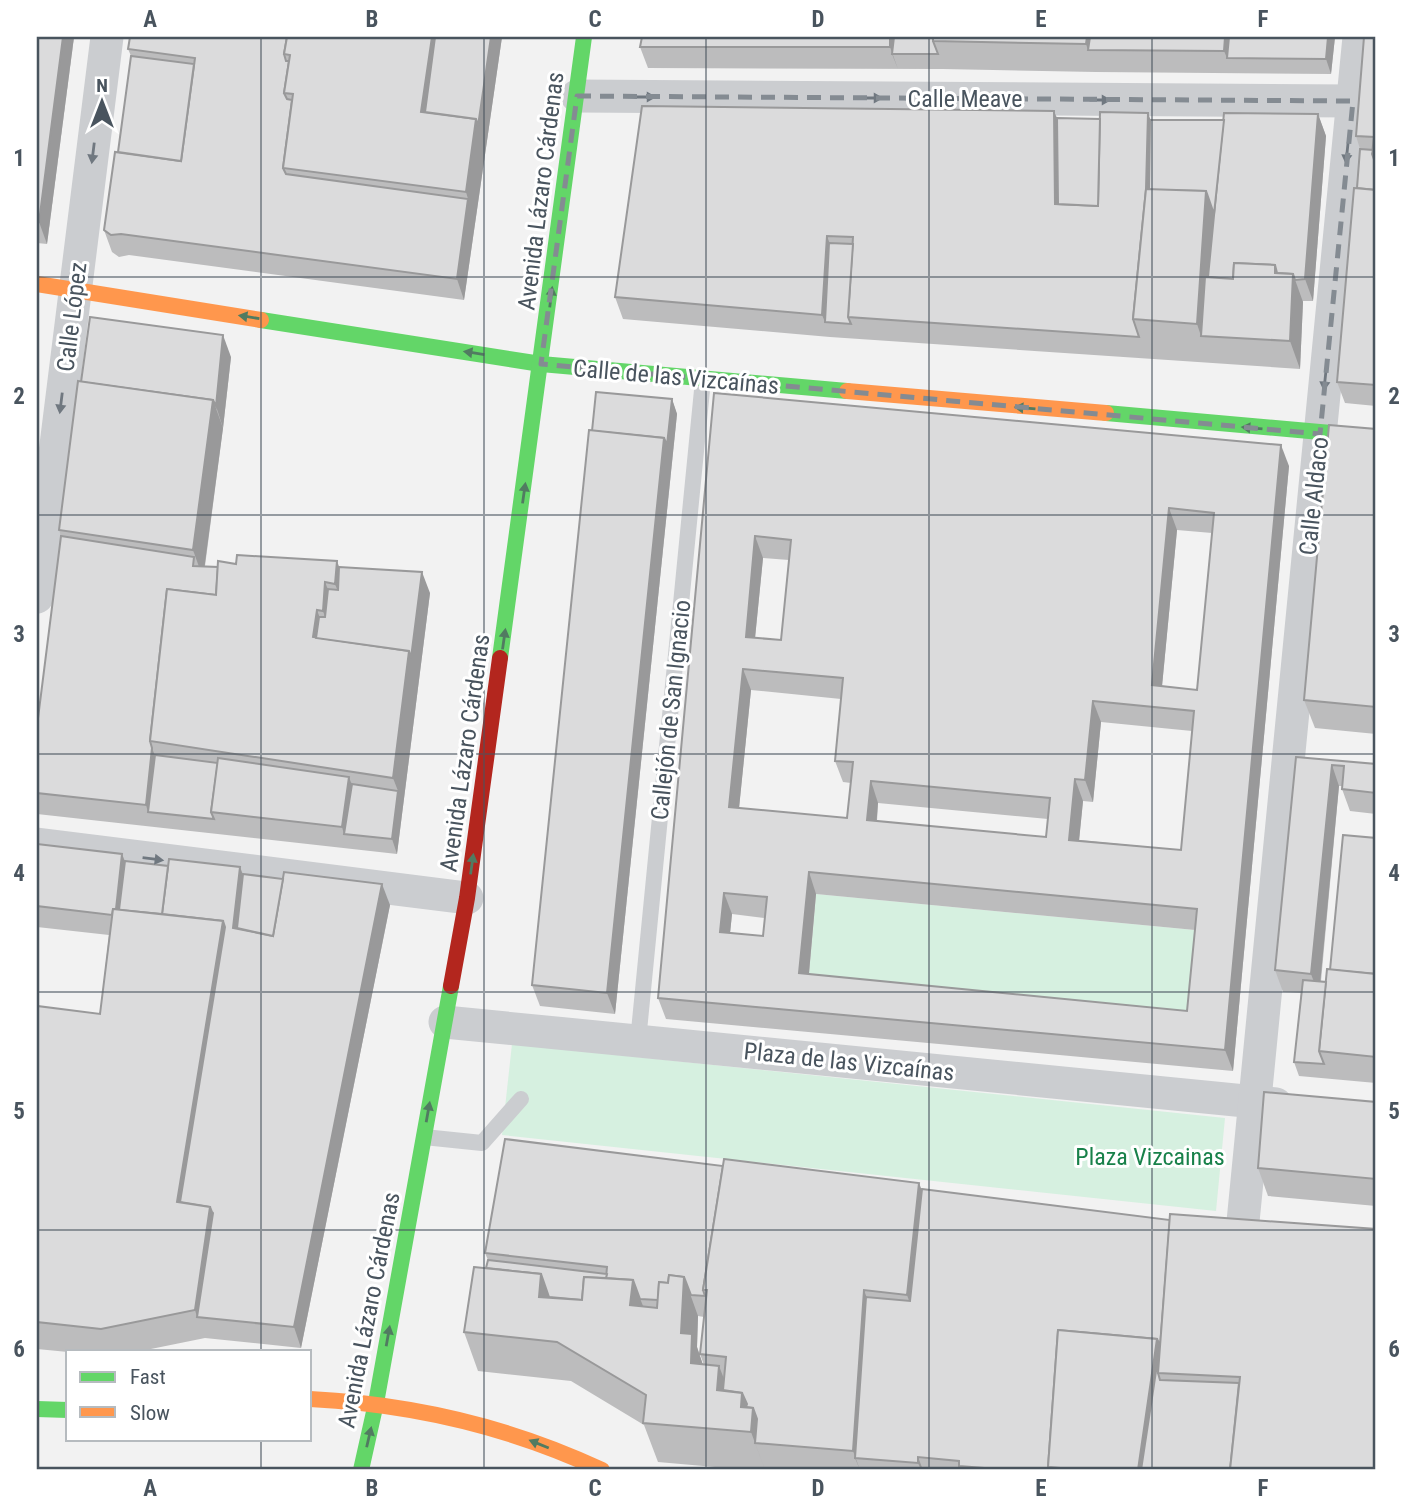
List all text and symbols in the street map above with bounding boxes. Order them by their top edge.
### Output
text: A [143,6,157,33]
text: B [366,6,378,33]
text: C [588,6,602,33]
text: D [812,6,825,33]
text: E [1035,6,1047,33]
text: F [1258,6,1269,33]
north arrow [66,66,136,136]
street label: Avenida Lázaro Cárdenas [513,70,569,312]
text: N [96,74,108,97]
street label: Calle Meave [908,85,1022,113]
one-way arrow [634,91,656,103]
one-way arrow [862,92,884,104]
one-way arrow [1089,94,1111,105]
one-way arrow [87,142,98,164]
one-way arrow [1342,143,1353,165]
text: 1 [13,145,25,172]
text: 1 [1388,145,1400,172]
street label: Calle López [51,261,93,373]
one-way arrow [545,285,556,307]
one-way arrow [238,312,260,323]
one-way arrow [463,347,485,358]
street label: Calle de las Vizcaínas [572,354,780,400]
one-way arrow [1319,369,1330,391]
text: 2 [13,383,25,410]
text: 2 [1388,383,1400,410]
one-way arrow [56,392,67,414]
one-way arrow [1014,402,1036,413]
one-way arrow [1240,422,1262,433]
street label: Calle Aldaco [1294,435,1334,557]
one-way arrow [519,482,530,504]
street label: Callejón de San Ignacio [646,599,696,821]
text: 3 [13,621,25,648]
text: 3 [1388,621,1400,648]
one-way arrow [499,628,510,650]
street label: Avenida Lázaro Cárdenas [434,632,496,874]
one-way arrow [142,853,164,864]
one-way arrow [466,853,477,875]
text: 4 [13,860,25,887]
text: 4 [1388,860,1400,887]
street label: Plaza de las Vizcaínas [742,1037,956,1087]
text: 5 [13,1098,25,1125]
text: 5 [1388,1098,1400,1125]
one-way arrow [423,1101,434,1123]
park label: Plaza Vizcainas [1075,1143,1225,1171]
street label: Avenida Lázaro Cárdenas [332,1190,406,1430]
one-way arrow [383,1325,394,1347]
text: 6 [13,1336,25,1363]
text: 6 [1388,1336,1400,1363]
legend [66,1350,312,1440]
text: Fast [130,1365,166,1389]
text: Slow [130,1401,170,1425]
one-way arrow [363,1426,374,1448]
one-way arrow [528,1438,549,1449]
text: A [143,1475,157,1502]
text: B [366,1475,378,1502]
text: C [588,1475,602,1502]
text: D [812,1475,825,1502]
text: E [1035,1475,1047,1502]
text: F [1258,1475,1269,1502]

